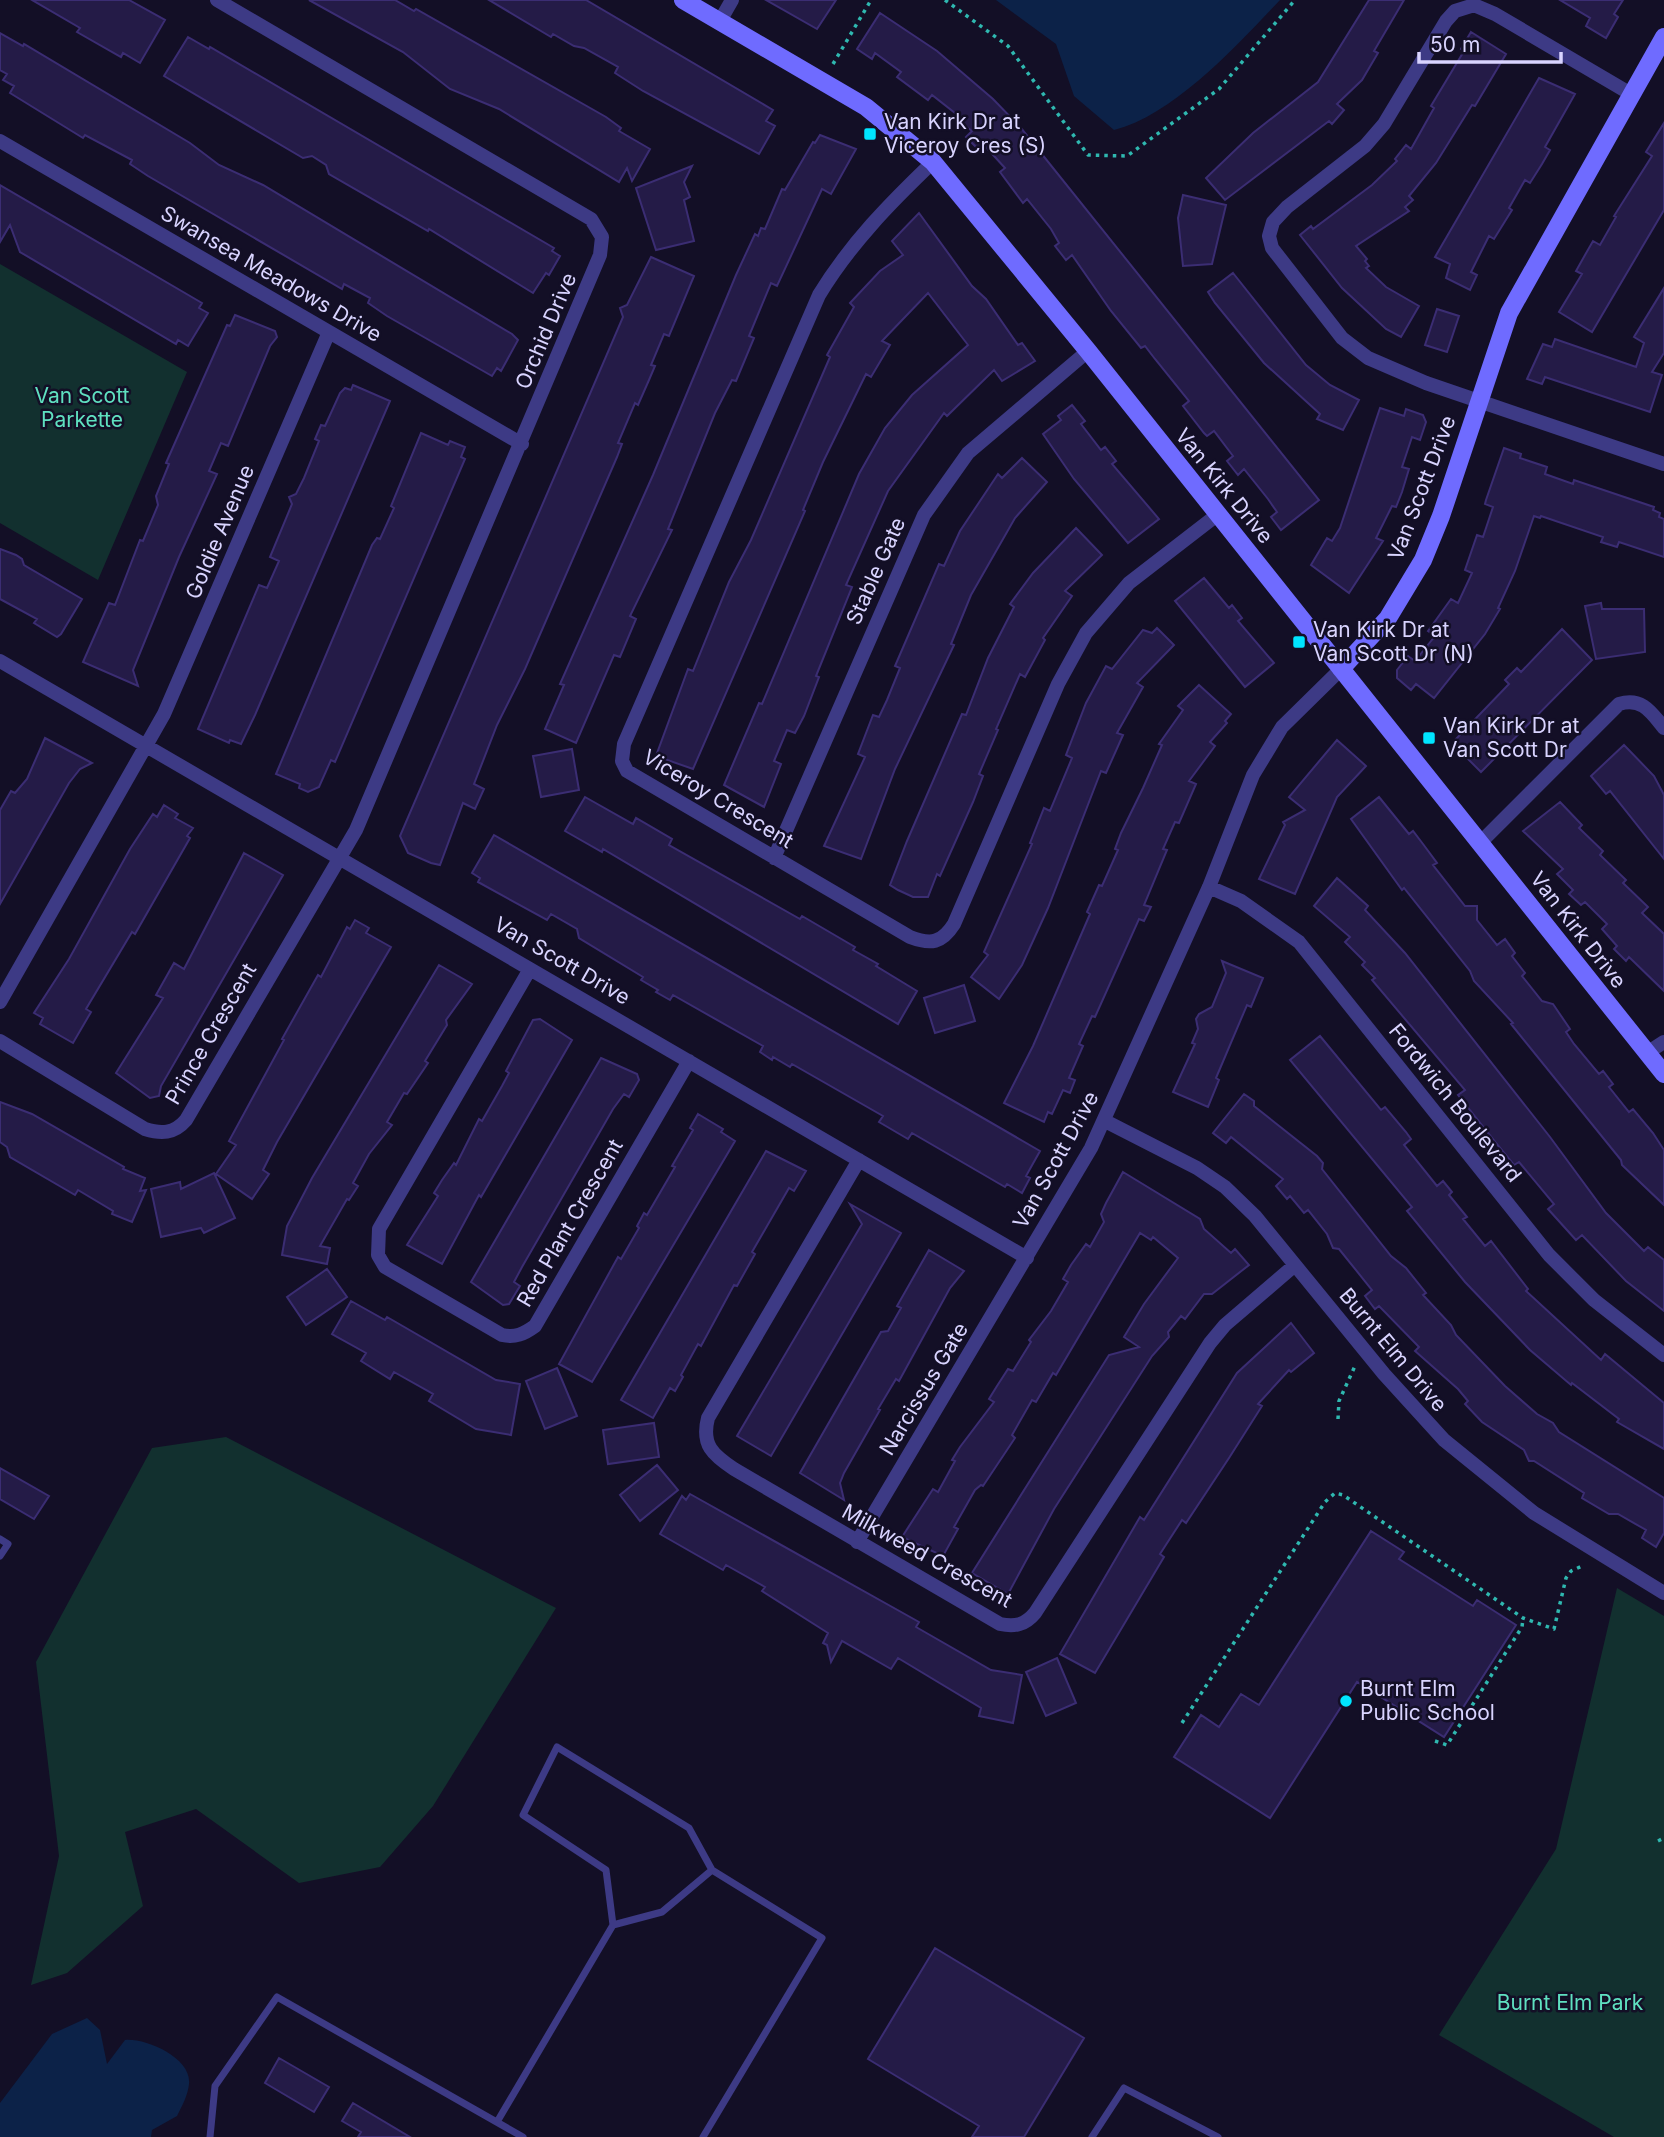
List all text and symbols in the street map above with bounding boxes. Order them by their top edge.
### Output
scale bar [1419,21,1561,65]
text: 50 m [1430,32,1480,57]
place label: Van Kirk Dr at Viceroy Cres (S) [884,109,1046,158]
marker: Van Kirk Dr at Viceroy Cres (S) [862,126,878,142]
street label: Swansea Meadows Drive [156,200,386,347]
street label: Orchid Drive [510,269,581,393]
park label: Van Scott Parkette [35,383,130,432]
street label: Van Scott Drive [1382,412,1461,564]
street label: Van Kirk Drive [1170,423,1278,548]
street label: Goldie Avenue [180,461,259,603]
street label: Stable Gate [841,513,910,628]
place label: Van Kirk Dr at Van Scott Dr (N) [1313,617,1474,666]
marker: Van Kirk Dr at Van Scott Dr (N) [1291,634,1307,650]
place label: Van Kirk Dr at Van Scott Dr [1443,713,1579,762]
marker: Van Kirk Dr at Van Scott Dr [1421,730,1437,746]
street label: Viceroy Crescent [639,744,798,853]
street label: Van Kirk Drive [1525,867,1632,993]
street label: Van Scott Drive [490,912,635,1010]
street label: Prince Crescent [160,959,261,1109]
street label: Fordwich Boulevard [1384,1018,1527,1187]
street label: Van Scott Drive [1008,1087,1104,1233]
street label: Red Plant Crescent [511,1134,628,1311]
street label: Burnt Elm Drive [1334,1283,1452,1417]
street label: Narcissus Gate [874,1318,973,1460]
street label: Milkweed Crescent [838,1498,1017,1613]
place label: Burnt Elm Public School [1360,1676,1495,1725]
marker: Burnt Elm Public School [1338,1693,1354,1709]
park label: Burnt Elm Park [1497,1990,1644,2015]

